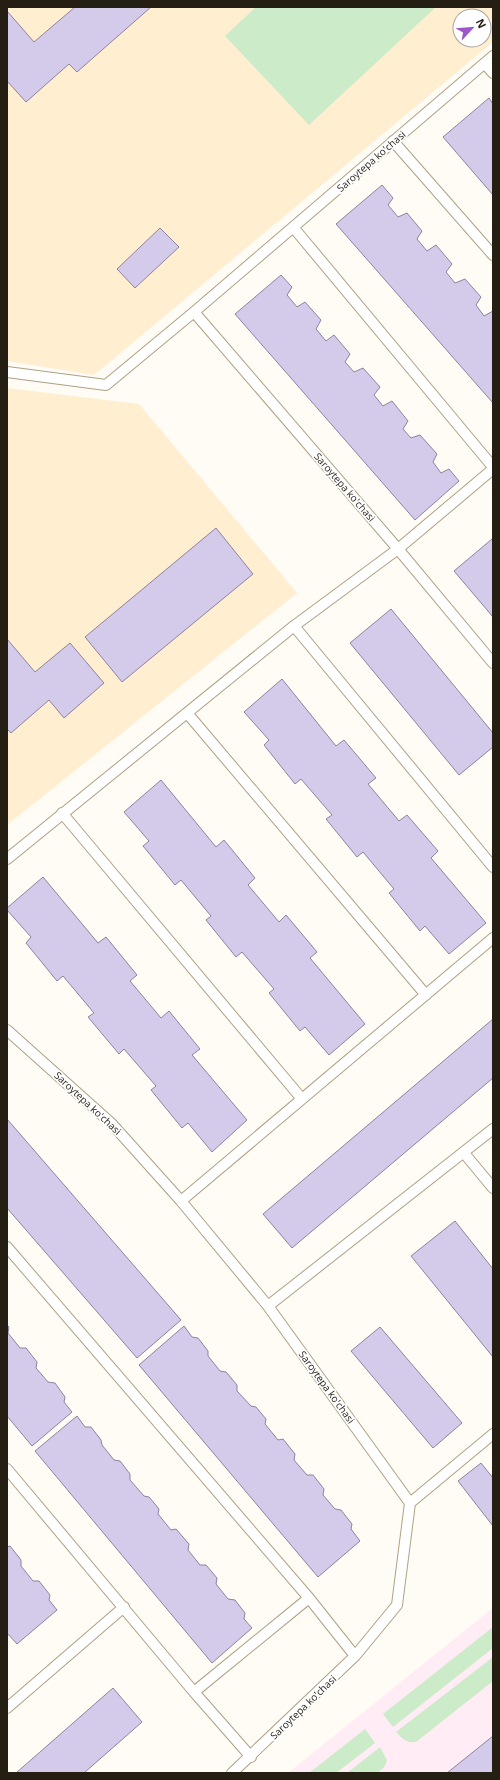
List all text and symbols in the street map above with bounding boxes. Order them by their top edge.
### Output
north arrow [452,8,492,48]
text: N [473,16,490,31]
street label: Saroytepa ko'chasi [334,127,408,195]
street label: Saroytepa ko'chasi [311,450,379,524]
street label: Saroytepa ko'chasi [51,1068,125,1138]
street label: Saroytepa ko'chasi [296,1348,358,1426]
street label: Saroytepa ko'chasi [267,1672,339,1742]

